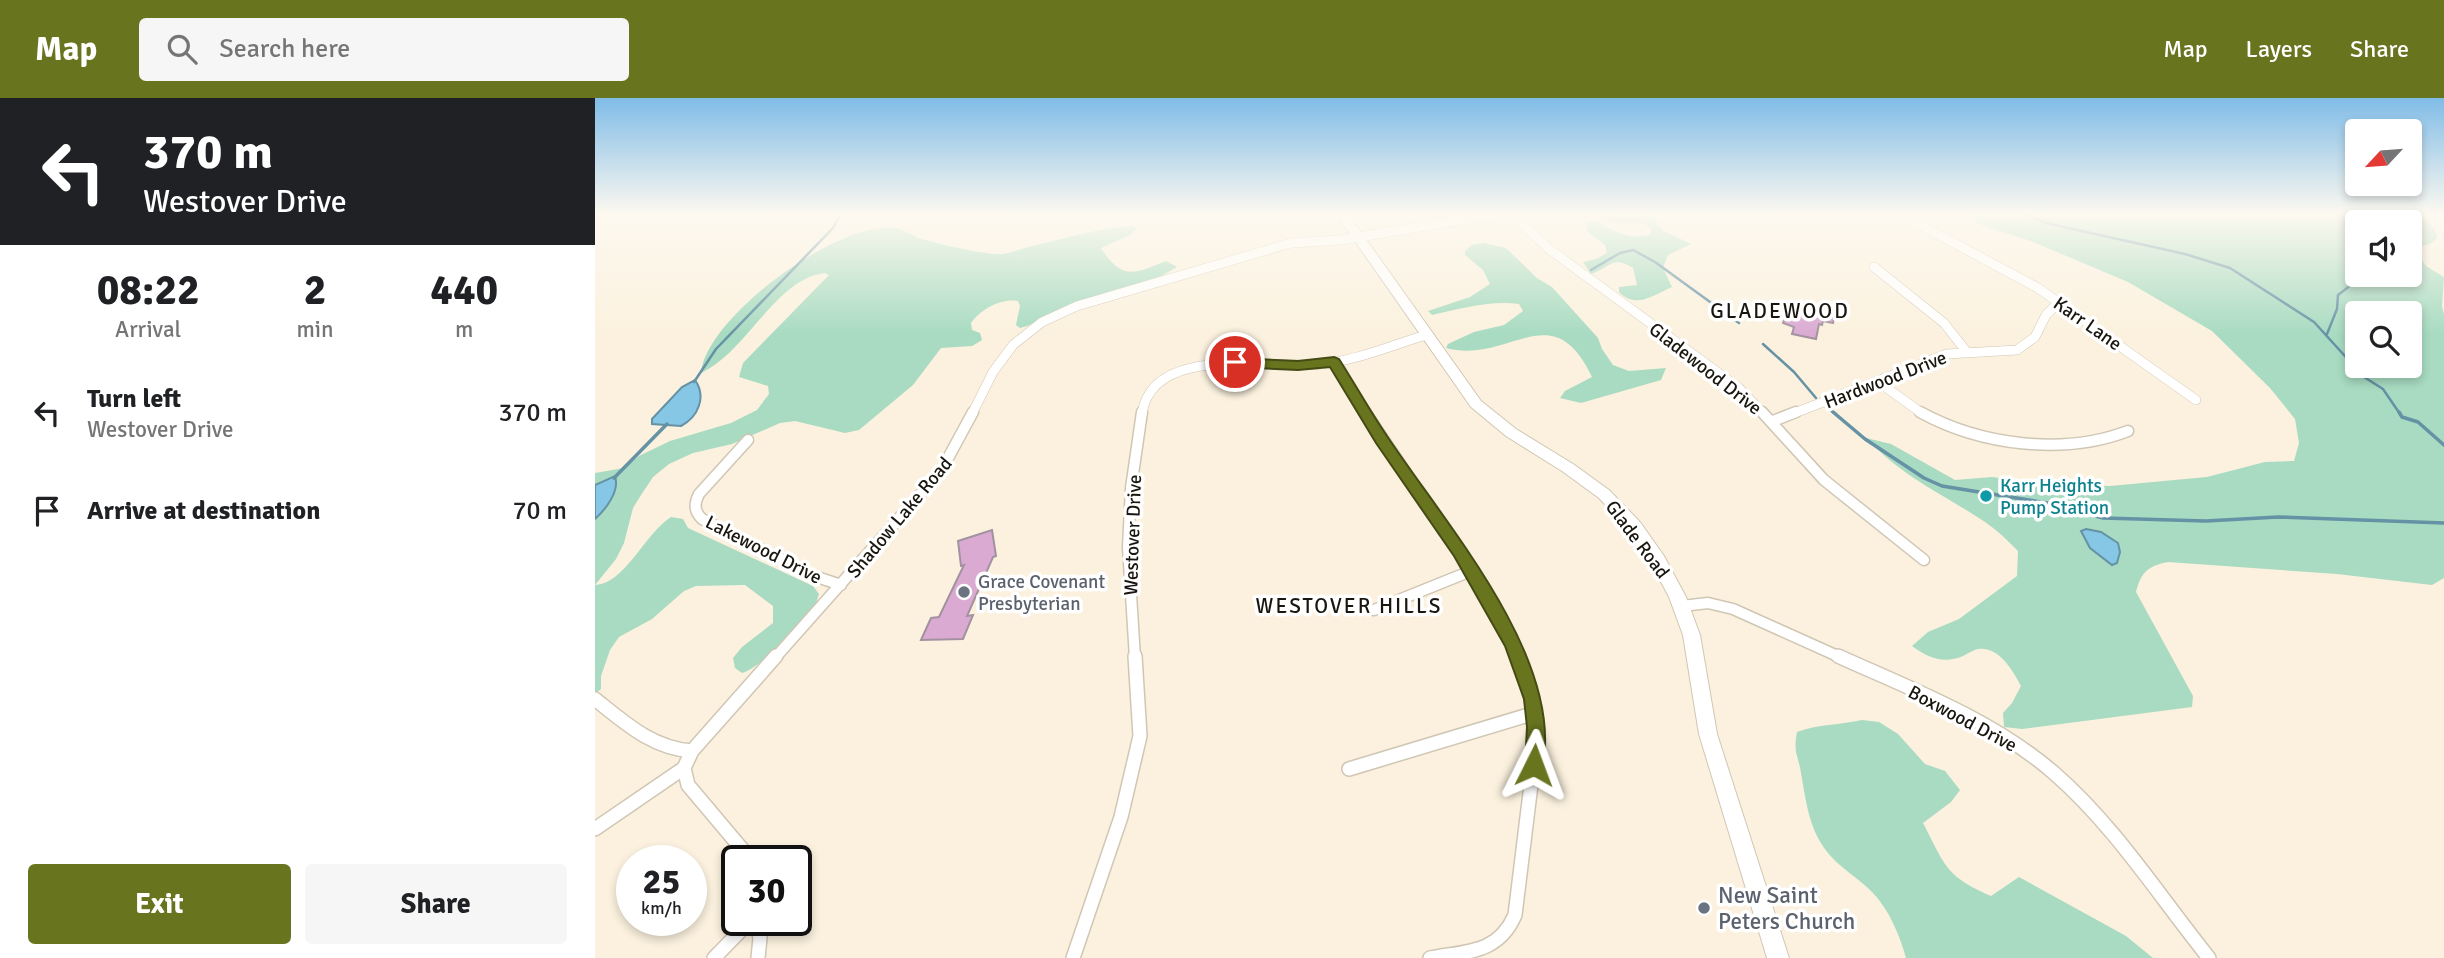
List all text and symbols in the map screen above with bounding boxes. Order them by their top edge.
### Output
search box [139,18,629,81]
text: Map [35,29,97,70]
icon: search [163,30,201,68]
text: Search here [219,33,350,65]
text: Map [2163,34,2208,64]
text: Layers [2246,34,2312,64]
text: Share [2350,34,2409,64]
north arrow [2345,119,2422,196]
map controls [2345,119,2422,378]
text: 370 m [143,122,273,182]
icon: left [28,126,119,217]
text: Westover Drive [143,182,347,221]
button: sound [2345,210,2422,287]
text: 08:22 [97,265,200,316]
text: 2 [304,265,326,316]
text: 440 [430,265,498,316]
street label: Karr Lane [2048,292,2126,356]
district label: GLADEWOOD [1710,298,1850,324]
button: search [2345,301,2422,378]
text: Arrival [115,315,181,344]
text: min [296,315,334,344]
text: m [455,315,473,344]
street label: Gladewood Drive [1644,317,1767,420]
pin [1205,332,1265,392]
icon: arrive [1216,343,1254,381]
street label: Hardwood Drive [1821,346,1950,414]
text: Turn left [87,383,181,415]
icon: left [28,394,66,432]
text: 370 m [498,397,567,429]
text: Westover Drive [87,415,233,444]
street label: Shadow Lake Road [842,452,957,583]
street label: Westover Drive [1119,474,1147,596]
place label: Karr Heights Pump Station [2000,474,2109,520]
marker: Karr Heights Pump Station [1978,488,1994,504]
icon: arrive [28,492,66,530]
text: Arrive at destination [87,495,320,527]
text: 70 m [512,495,567,527]
street label: Glade Road [1600,496,1674,583]
street label: Lakewood Drive [701,510,826,590]
place label: Grace Covenant Presbyterian [978,570,1105,616]
marker: Grace Covenant Presbyterian [956,584,972,600]
district label: WESTOVER HILLS [1256,593,1442,619]
street label: Boxwood Drive [1904,680,2021,758]
position arrow [1497,728,1571,802]
speed limit sign: 30 [721,845,812,936]
text: 25 [643,860,680,903]
button: Exit [28,864,291,944]
button: Share [305,864,567,944]
place label: New Saint Peters Church [1718,881,1855,936]
text: km/h [641,897,682,919]
marker: New Saint Peters Church [1696,900,1712,916]

